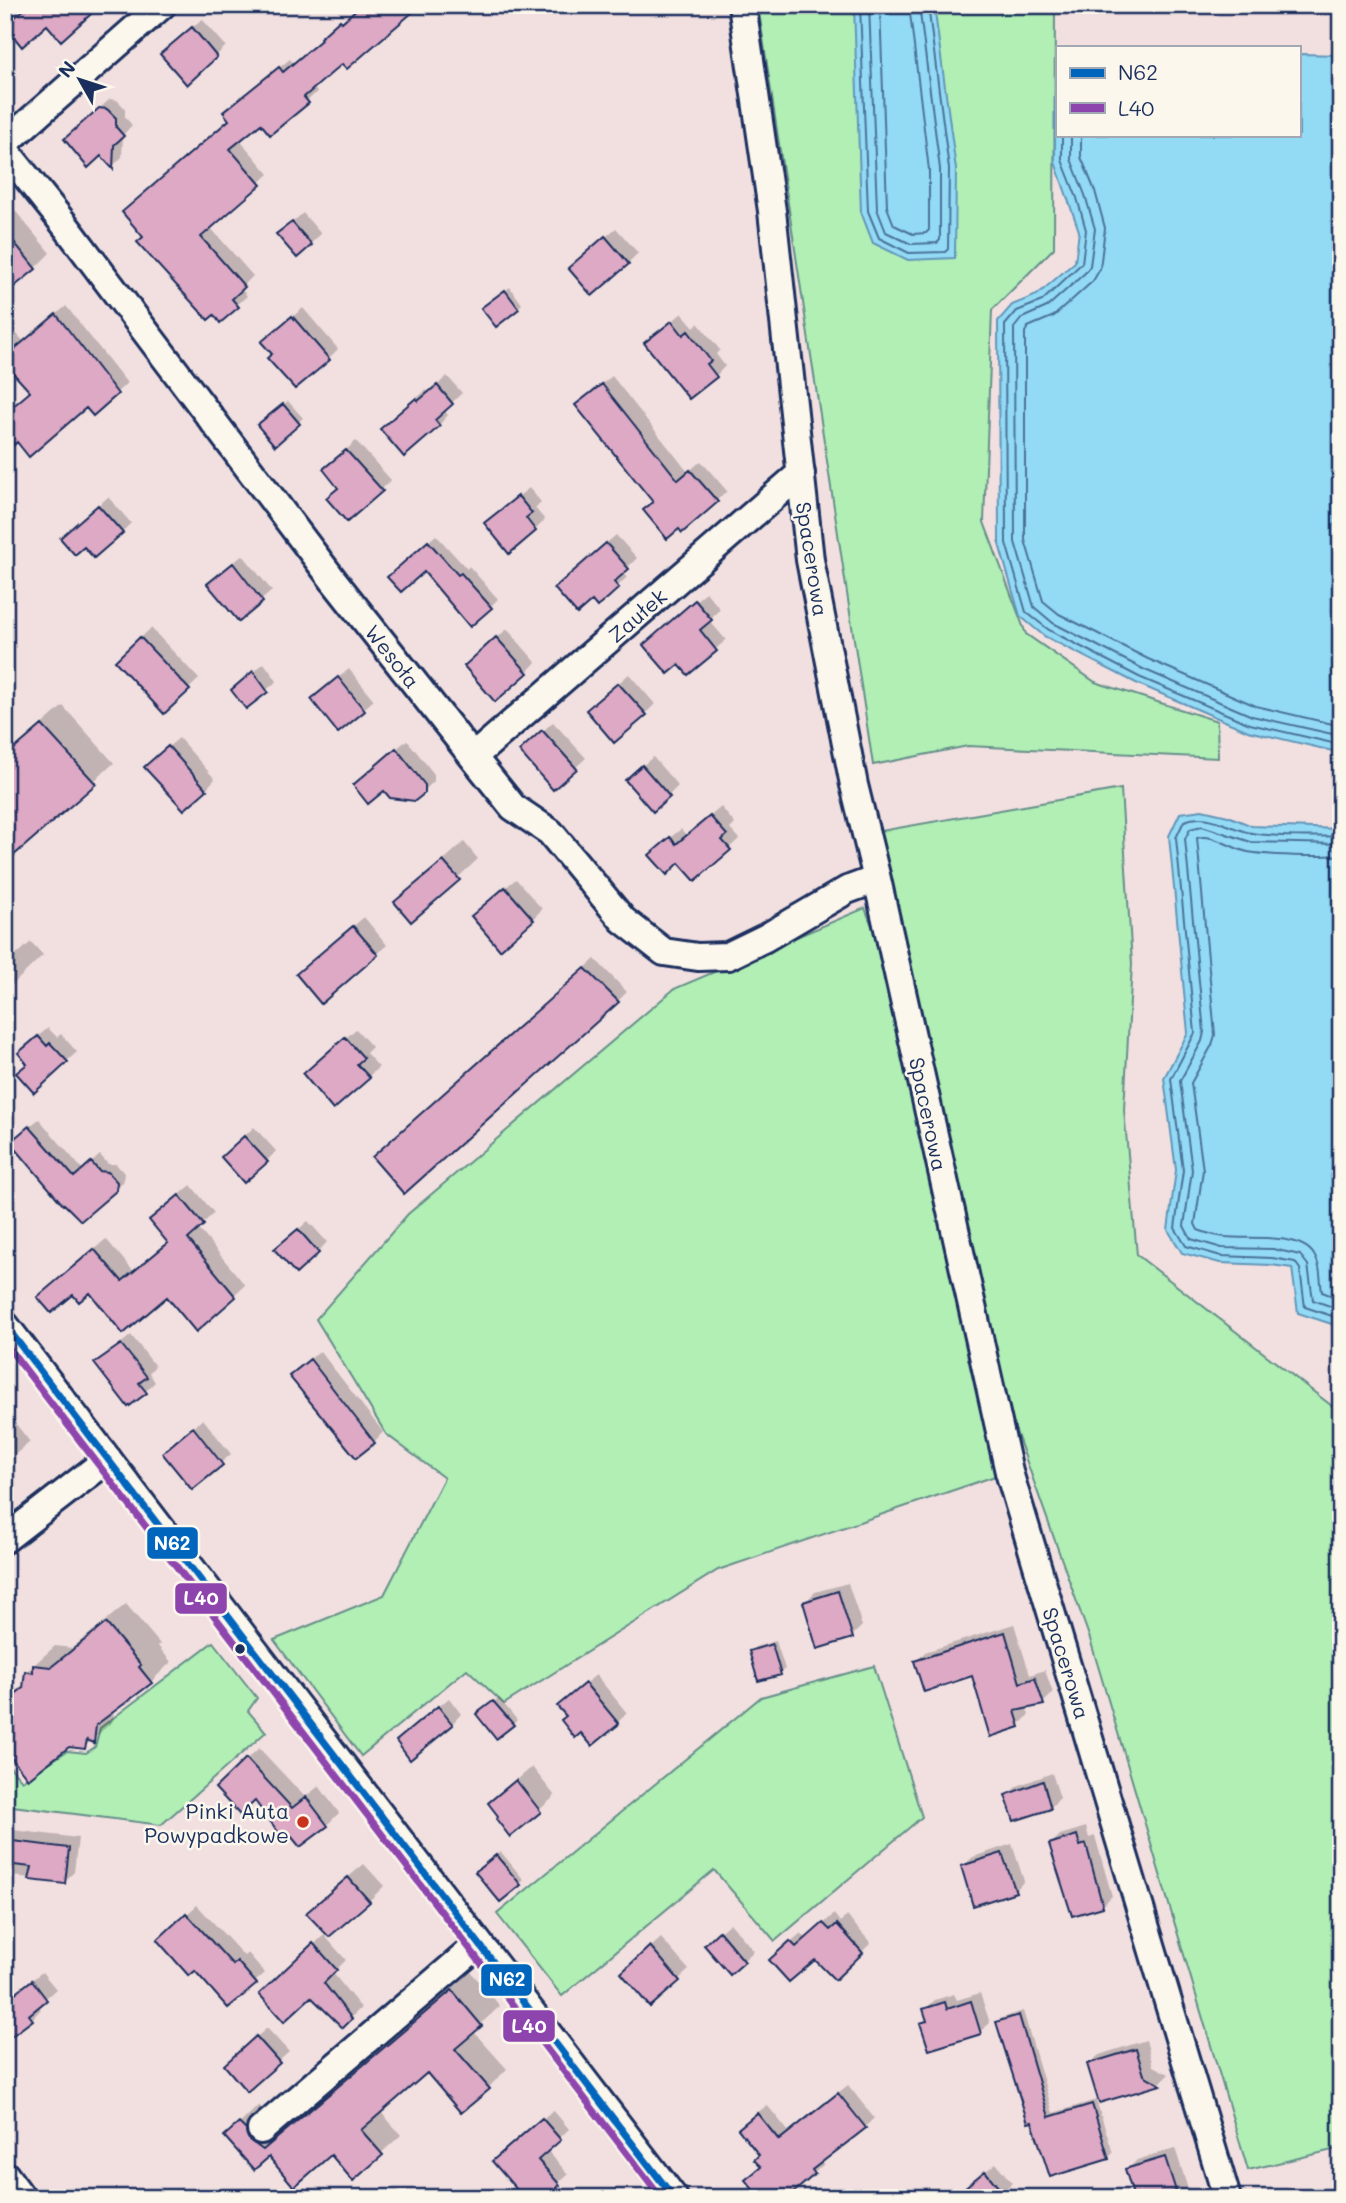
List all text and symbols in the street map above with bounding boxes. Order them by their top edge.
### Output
north arrow [46,46,116,116]
legend [1056,46,1300,136]
text: N [52,56,81,82]
text: N62 [1118,58,1158,85]
text: L40 [1118,94,1154,121]
street label: Spacerowa [791,500,835,618]
street label: Zaułek [602,582,672,648]
street label: Wesoła [360,619,426,693]
street label: Spacerowa [904,1055,954,1173]
line badge: N62 [146,1526,199,1560]
text: N62 [154,1530,190,1555]
line badge: L40 [174,1582,228,1615]
text: L40 [183,1585,219,1610]
street label: Spacerowa [1037,1604,1097,1722]
unlabelled marker [233,1642,247,1656]
place label: Pinki Auta Powypadkowe [144,1797,289,1848]
marker: Pinki Auta Powypadkowe [295,1814,311,1830]
line badge: N62 [480,1963,533,1997]
text: N62 [489,1966,525,1991]
line badge: L40 [502,2009,556,2043]
text: L40 [511,2013,547,2038]

